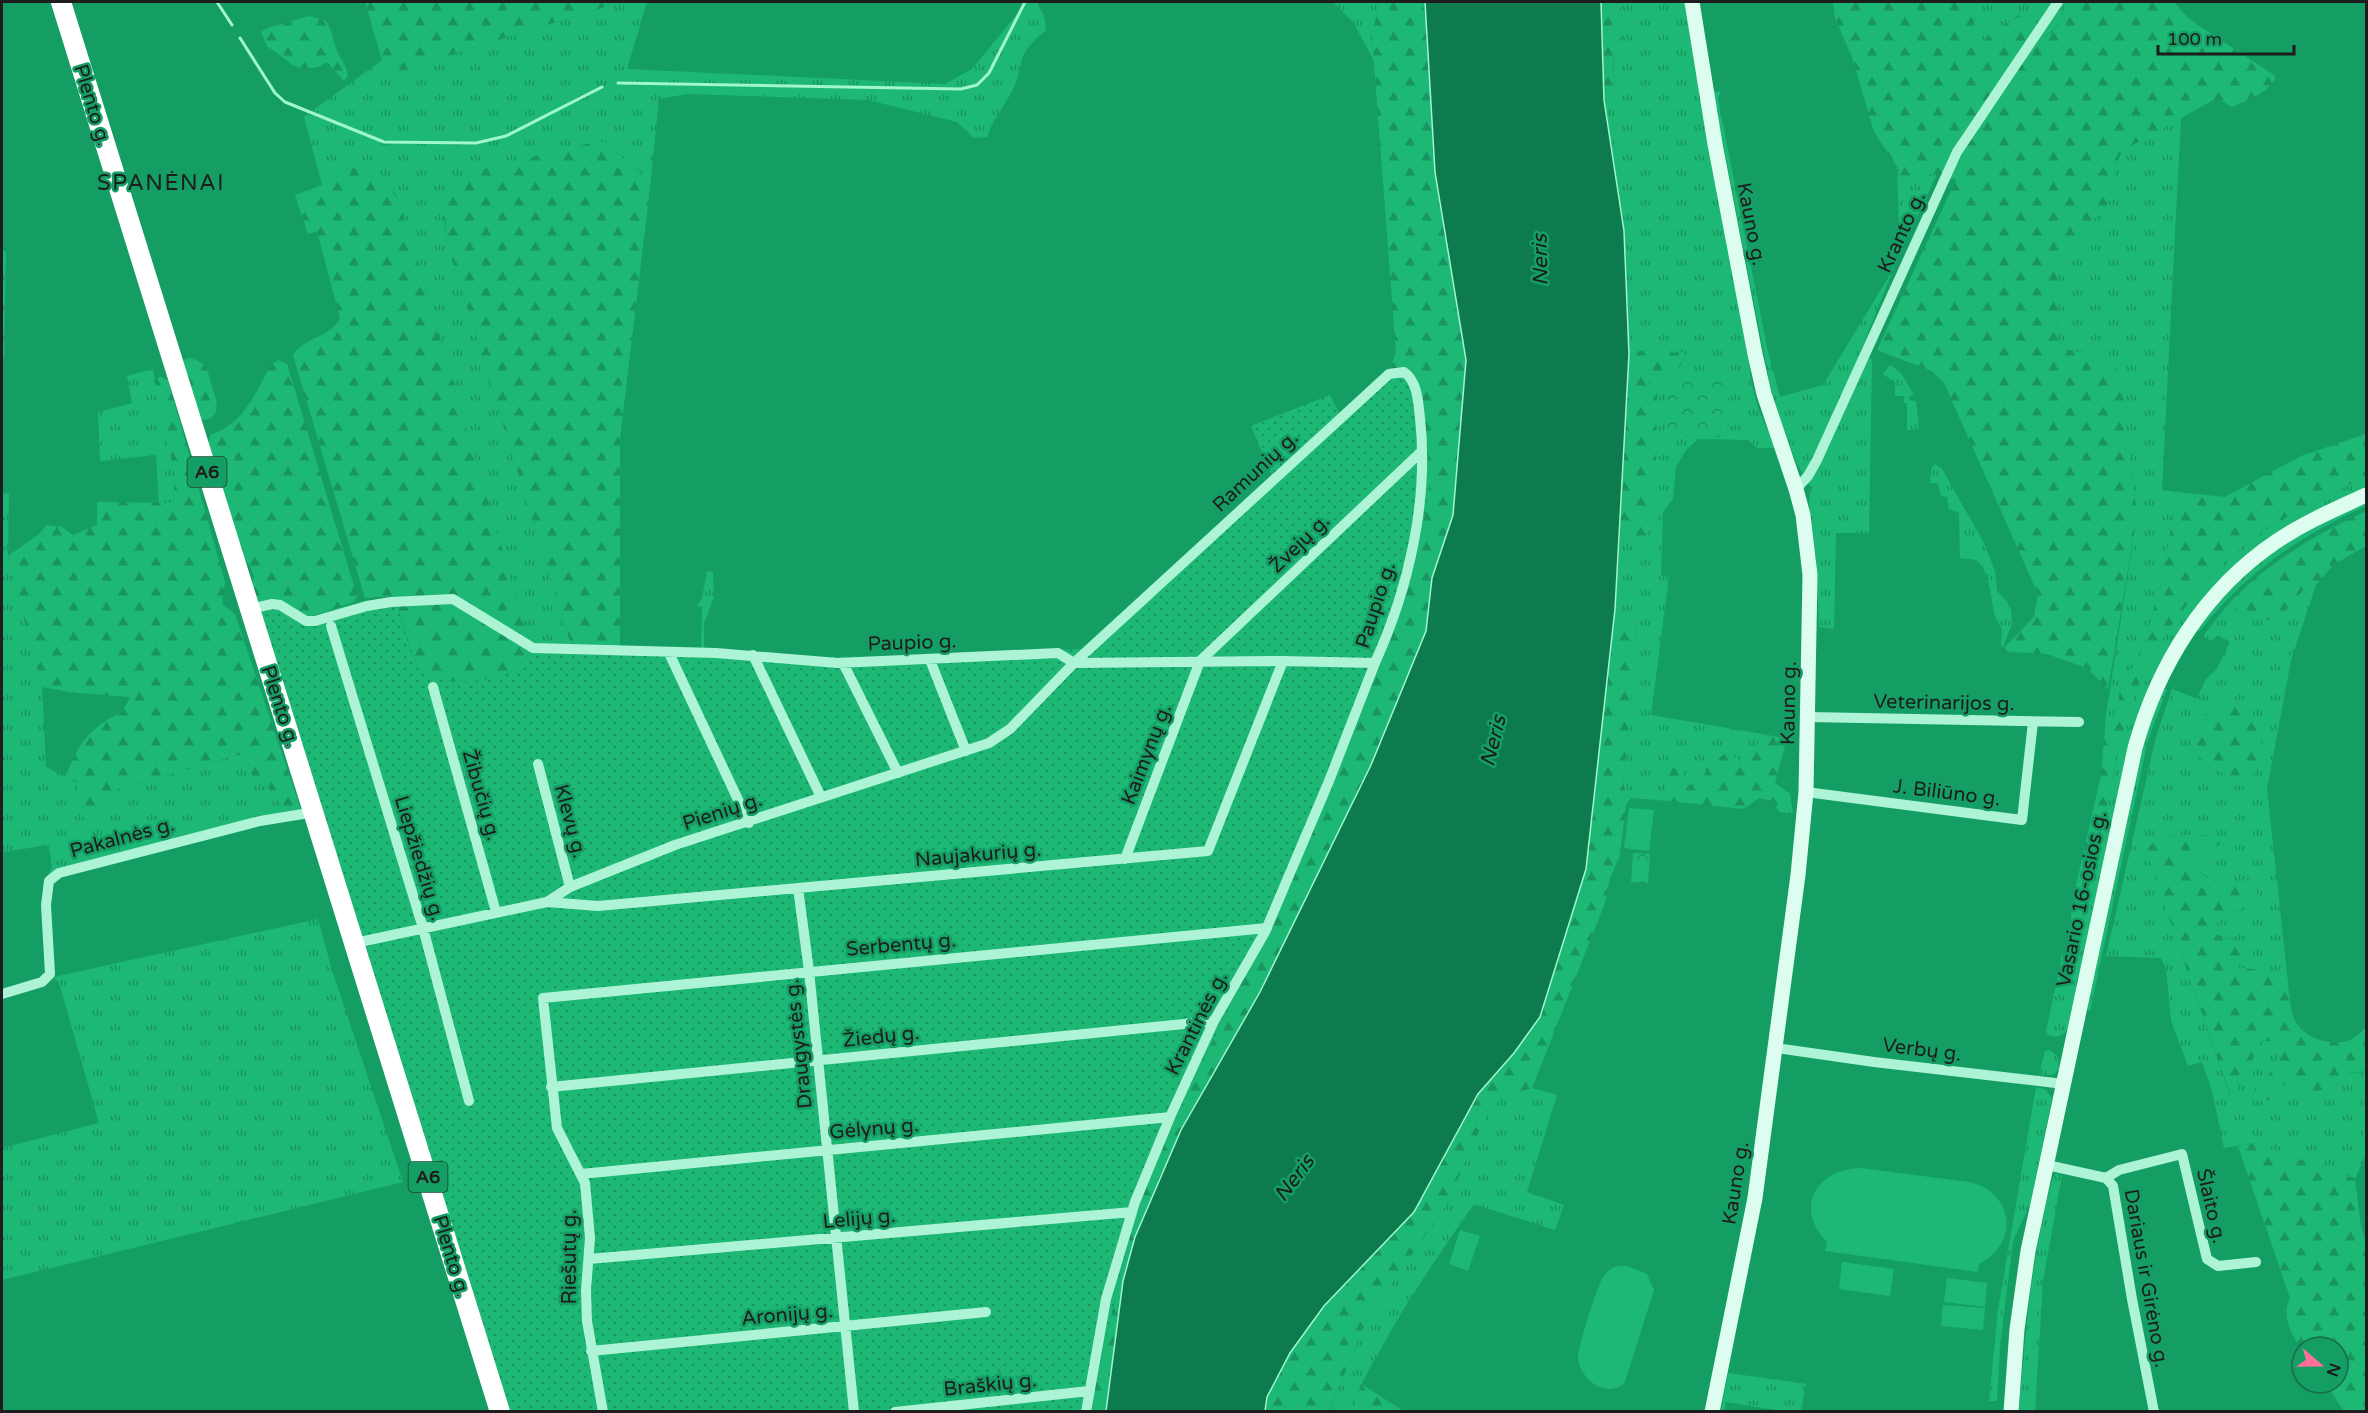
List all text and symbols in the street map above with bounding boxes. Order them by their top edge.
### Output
scale bar [2158,18,2294,56]
text: 100 m [2167,28,2222,50]
street label: Plento g. [68,61,116,149]
district label: SPANĖNAI [97,170,225,196]
street label: Kauno g. [1731,181,1771,268]
street label: Kranto g. [1873,188,1931,277]
water label: Neris [1528,232,1553,286]
street label: Ramunių g. [1208,426,1303,517]
road number: A6 [188,457,226,487]
street label: Žvejų g. [1264,508,1335,578]
street label: Paupio g. [1351,559,1401,651]
street label: Paupio g. [867,629,957,657]
street label: Kauno g. [1776,661,1802,745]
street label: Plento g. [256,663,304,750]
street label: Veterinarijos g. [1873,690,2015,716]
street label: Kaimynų g. [1117,701,1177,808]
water label: Neris [1475,711,1512,769]
street label: Žibučių g. [457,747,506,843]
street label: J. Biliūno g. [1892,775,2002,811]
street label: Klevų g. [549,782,591,861]
street label: Pienių g. [680,788,765,836]
street label: Liepžiedžių g. [389,793,449,924]
street label: Vasario 16-osios g. [2052,809,2112,990]
street label: Pakalnės g. [67,813,177,863]
street label: Naujakurių g. [914,838,1042,872]
street label: Serbentų g. [845,928,957,962]
street label: Krantinės g. [1161,968,1233,1079]
street label: Draugystės g. [780,978,818,1110]
street label: Žiedų g. [842,1020,921,1053]
street label: Verbų g. [1881,1033,1963,1067]
street label: Gėlynų g. [828,1113,920,1145]
street label: Kauno g. [1718,1140,1754,1227]
water label: Neris [1269,1149,1321,1207]
road number: A6 [408,1162,448,1192]
street label: Šlaito g. [2191,1166,2232,1246]
street label: Dariaus ir Girėno g. [2118,1187,2174,1369]
street label: Lelijų g. [822,1204,897,1234]
street label: Riešutų g. [558,1209,582,1305]
street label: Plento g. [427,1212,475,1300]
street label: Aronijų g. [740,1299,834,1331]
north arrow [2290,1335,2350,1395]
text: N [2322,1360,2345,1379]
street label: Braškių g. [942,1368,1038,1402]

